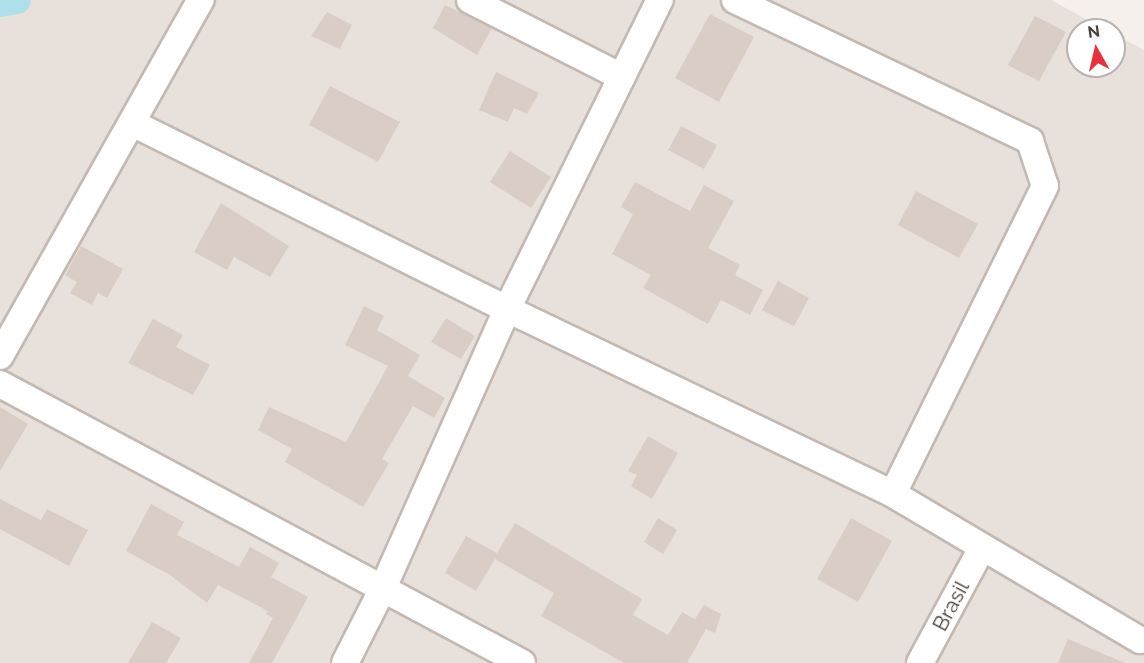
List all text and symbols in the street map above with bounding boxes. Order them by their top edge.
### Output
north arrow [1066,18,1126,78]
text: N [1086,21,1101,42]
street label: Brasil [927,577,975,635]

